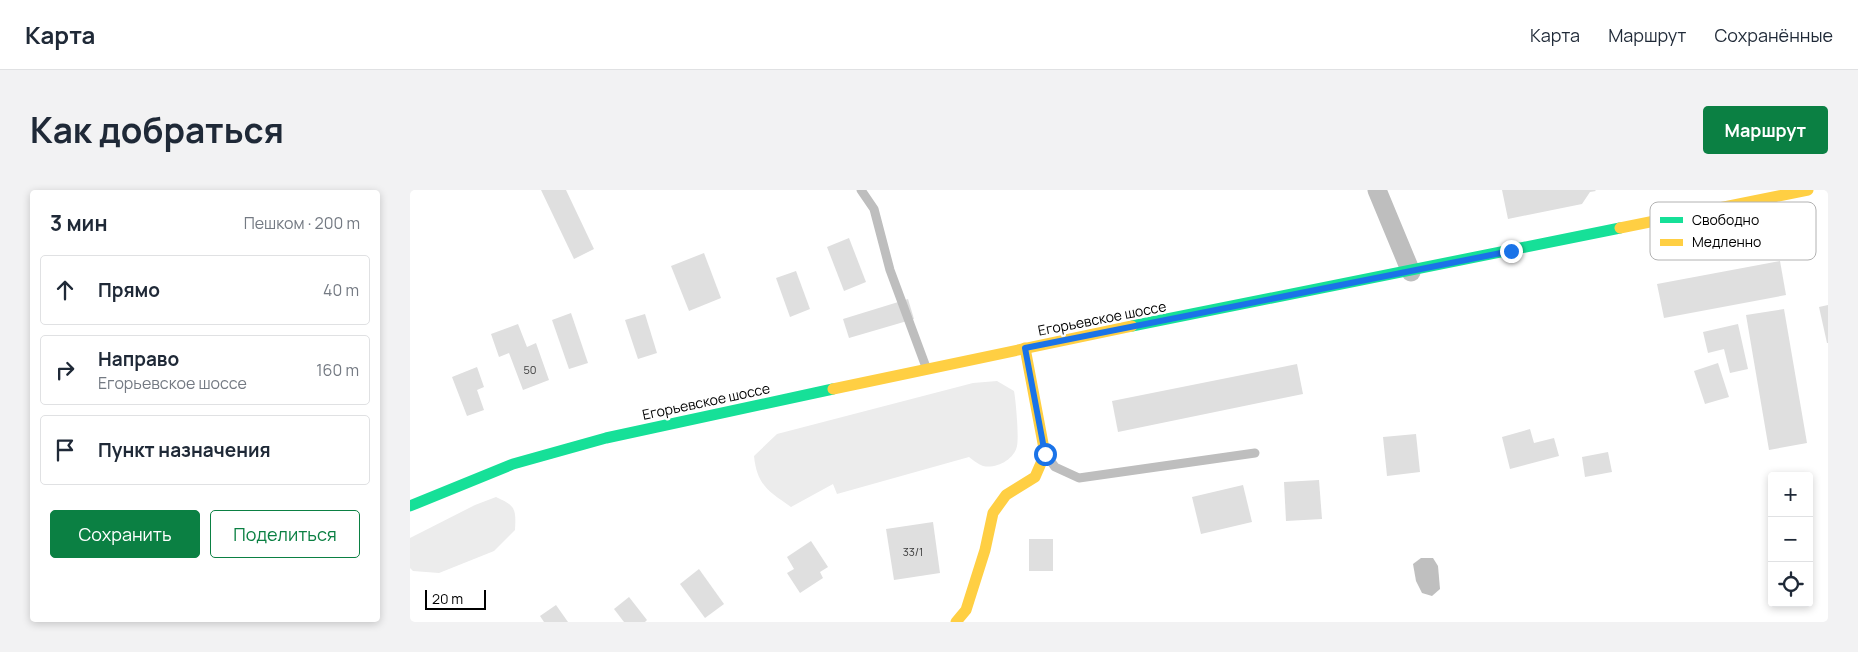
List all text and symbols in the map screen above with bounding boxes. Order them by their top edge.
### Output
text: Карта [25,18,95,51]
text: Карта [1530,23,1580,47]
text: Маршрут [1608,23,1686,47]
text: Сохранённые [1714,23,1833,47]
text: Как добраться [30,106,284,154]
button: Маршрут [1703,106,1828,154]
legend [1650,202,1816,260]
text: 3 мин [50,209,107,237]
text: Свободно [1692,210,1759,229]
text: Пешком · 200 m [244,212,360,234]
text: Медленно [1692,232,1761,251]
route end [1500,240,1523,263]
icon: ahead [51,276,79,304]
text: Прямо [98,277,160,303]
text: 40 m [323,279,359,301]
street label: Егорьевское шоссе [1036,296,1168,340]
text: Направо [98,346,179,372]
icon: right [51,356,79,384]
text: 160 m [316,359,359,381]
house number: 50 [523,362,537,377]
text: Егорьевское шоссе [98,372,247,394]
street label: Егорьевское шоссе [640,378,772,424]
icon: arrive [51,436,79,464]
text: Пункт назначения [98,437,271,463]
route start [1034,443,1057,466]
map controls [1768,472,1813,607]
button: + [1768,472,1813,517]
button: Сохранить [50,510,200,558]
button: Поделиться [210,510,360,558]
button: − [1768,517,1813,562]
house number: 33/1 [903,544,923,559]
button: locate [1768,562,1813,607]
scale bar [425,587,486,610]
text: 20 m [432,589,463,608]

